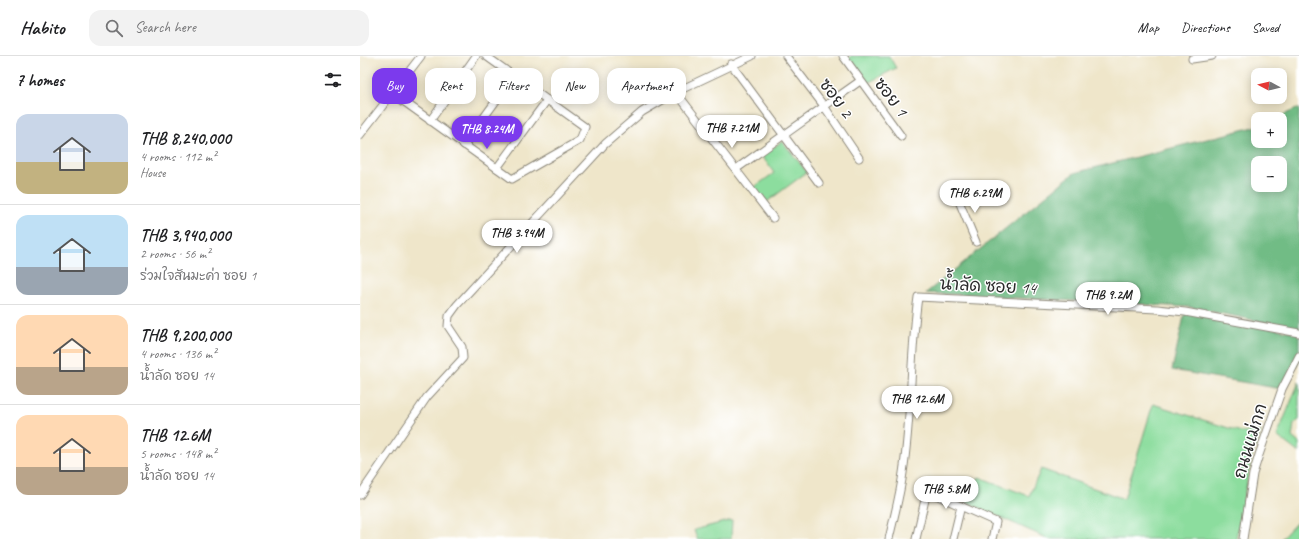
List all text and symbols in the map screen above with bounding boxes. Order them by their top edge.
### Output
search box [89,10,369,46]
text: Habito [20,16,65,40]
icon: search [103,17,125,39]
text: Search here [135,18,196,37]
text: Map [1138,19,1159,36]
text: Directions [1181,19,1230,36]
text: Saved [1252,19,1279,36]
chip: Buy [372,68,417,104]
chip: Rent [425,68,476,104]
chip: Filters [484,68,543,104]
chip: New [551,68,599,104]
chip: Apartment [607,68,686,104]
north arrow [1251,68,1287,104]
map controls [1251,68,1287,192]
icon: filters [322,69,344,91]
text: 7 homes [16,70,64,91]
street label: ซอย 1 [870,73,913,122]
street label: ซอย 2 [815,74,858,123]
button: + [1251,112,1287,148]
pin: THB 7.21M [686,115,778,149]
pin: THB 8.24M [441,116,533,150]
text: THB 7.21M [706,120,758,136]
text: THB 8.24M [461,121,513,137]
text: THB 8,240,000 [140,128,231,149]
icon: home [48,130,96,178]
text: 4 rooms · 112 m² [140,149,216,165]
button: − [1251,156,1287,192]
text: House [140,165,165,181]
pin: THB 6.29M [929,180,1021,214]
text: THB 6.29M [948,185,1002,201]
pin: THB 3.94M [471,220,563,254]
text: THB 3,940,000 [140,225,231,246]
text: THB 3.94M [491,225,543,241]
icon: home [48,231,96,279]
text: 2 rooms · 56 m² [140,246,210,262]
text: ร่วมใจสันมะค่า ซอย 1 [140,268,256,284]
street label: น้ำลัด ซอย 14 [939,268,1039,299]
pin: THB 9.2M [1067,282,1149,316]
text: THB 9.2M [1085,287,1131,303]
text: THB 9,200,000 [140,325,231,346]
icon: home [48,331,96,379]
text: 4 rooms · 136 m² [140,346,216,362]
text: น้ำลัด ซอย 14 [140,368,214,384]
pin: THB 12.6M [871,386,963,420]
text: THB 12.6M [890,391,944,407]
street label: ถนนแม่กก [1228,401,1271,481]
text: THB 12.6M [140,425,210,446]
icon: home [48,431,96,479]
text: 5 rooms · 148 m² [140,446,216,462]
text: น้ำลัด ซอย 14 [140,468,214,484]
pin: THB 5.8M [905,476,987,510]
text: THB 5.8M [923,481,969,497]

